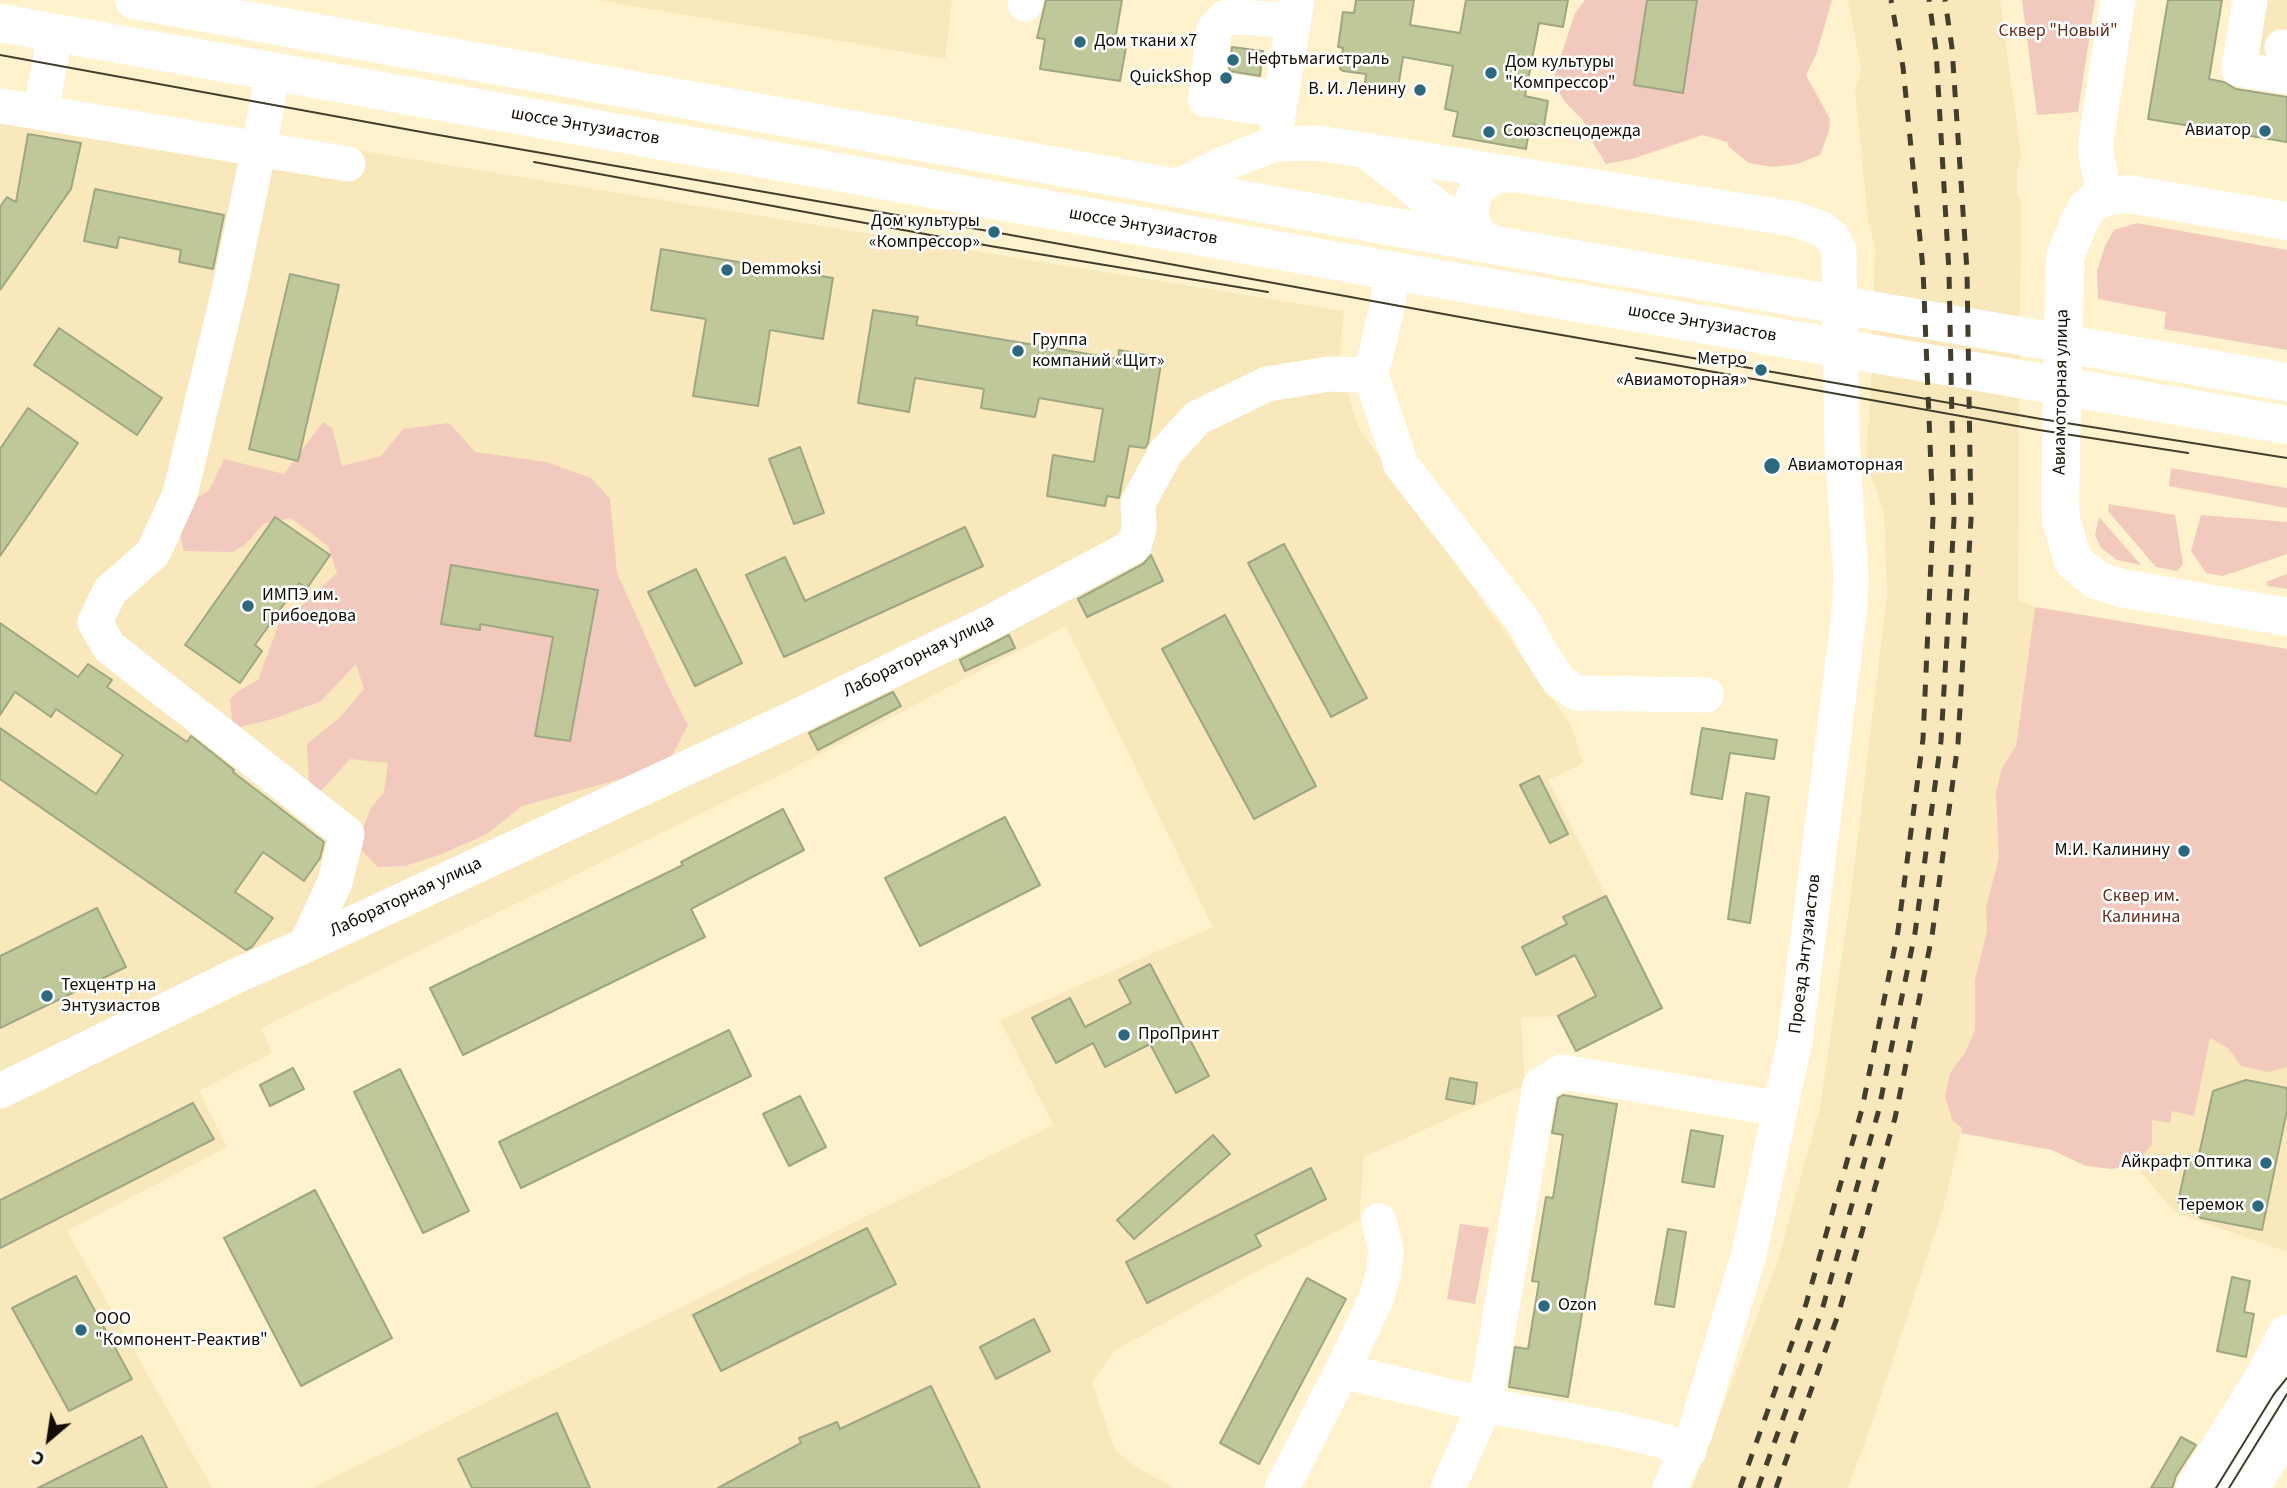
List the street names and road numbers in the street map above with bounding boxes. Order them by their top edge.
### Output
street label: шоссе Энтузиастов [509,103,661,151]
street label: шоссе Энтузиастов [1067,203,1219,251]
street label: шоссе Энтузиастов [1626,300,1778,348]
street label: Авиамоторная улица [2050,309,2074,475]
street label: Лабораторная улица [840,611,998,703]
street label: Лабораторная улица [326,853,486,943]
street label: Проезд Энтузиастов [1785,873,1827,1035]

